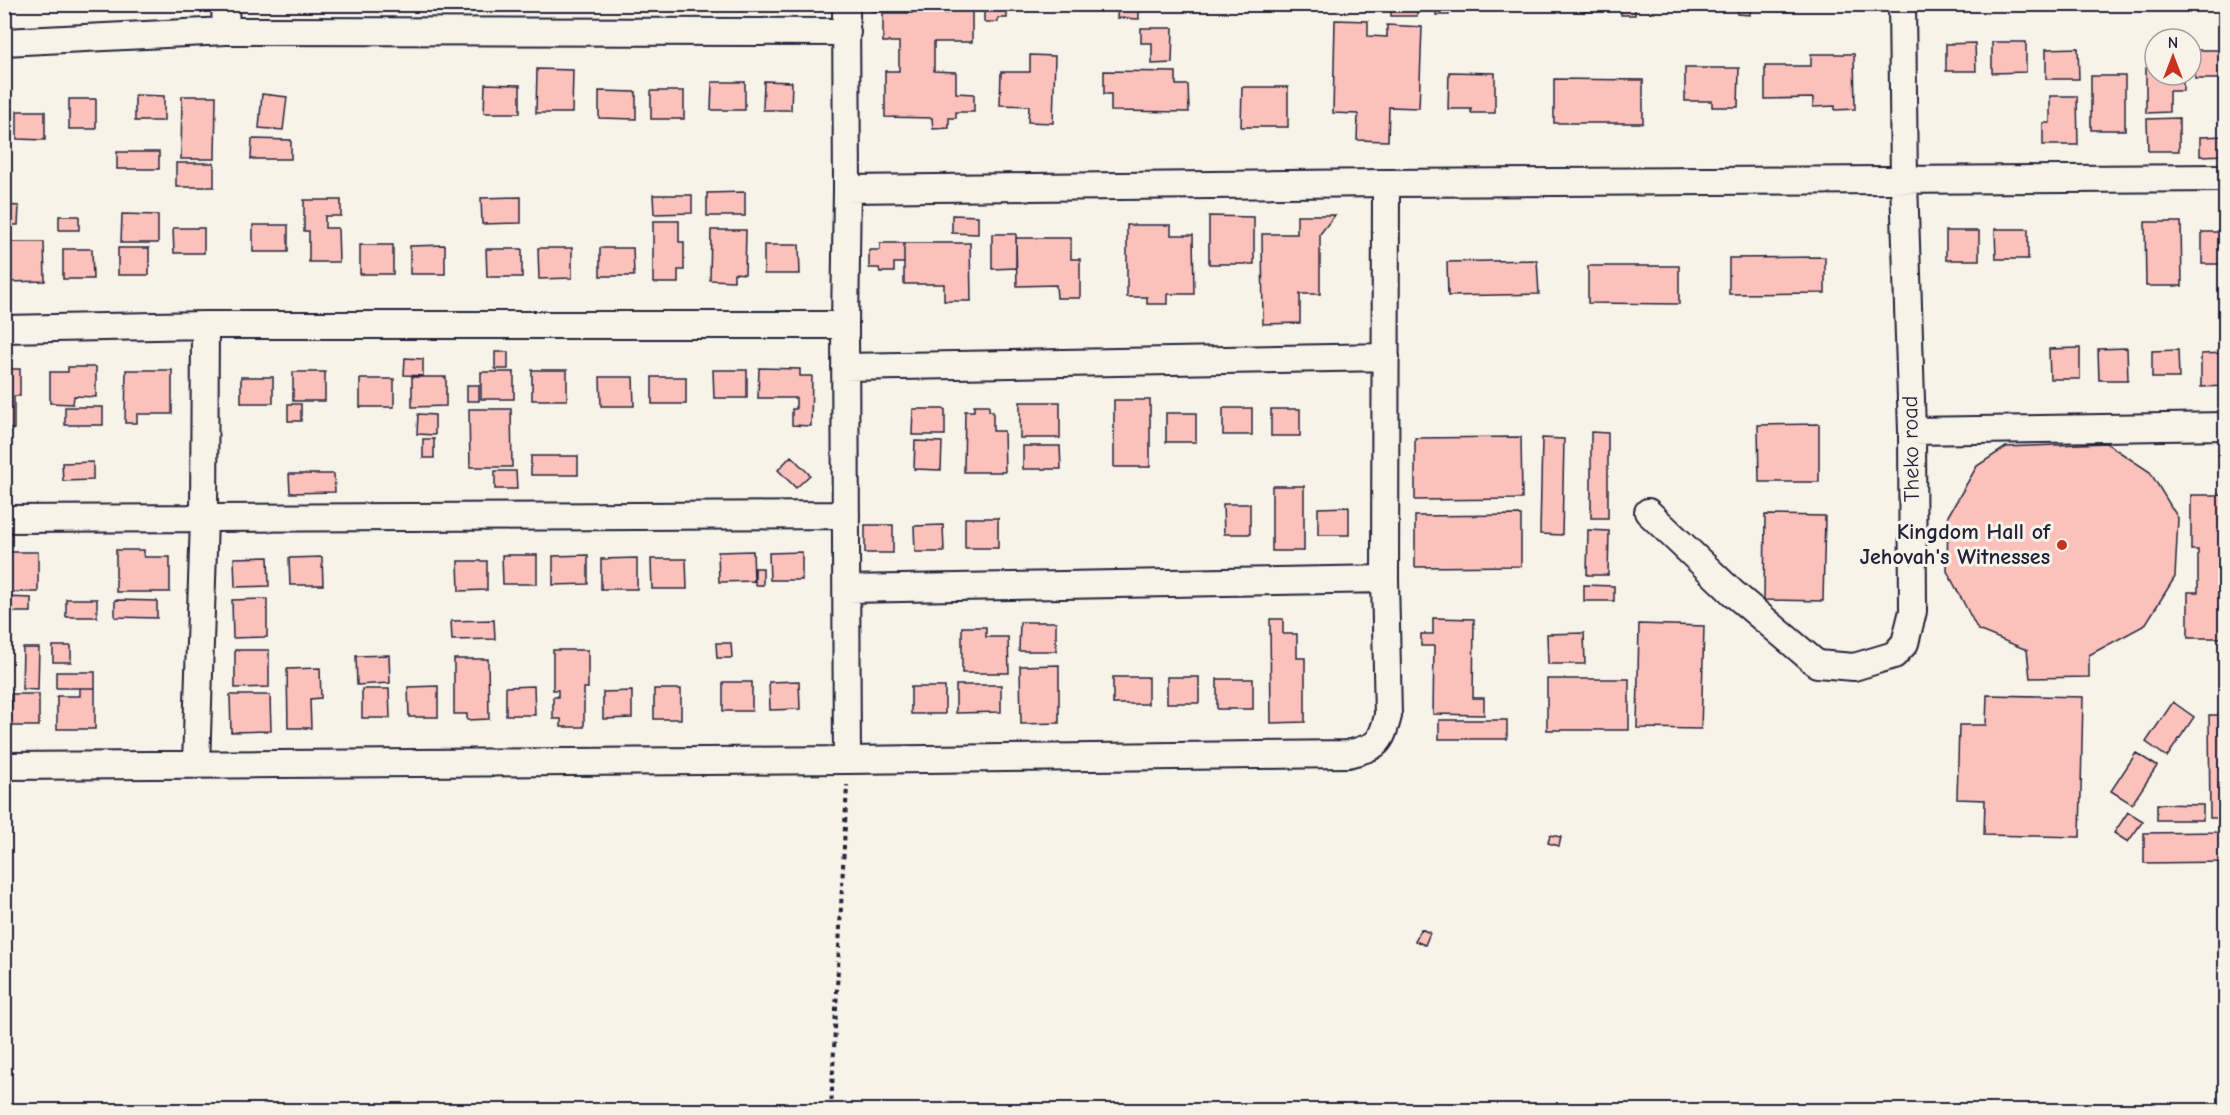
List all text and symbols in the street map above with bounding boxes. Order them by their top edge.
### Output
north arrow [2143,27,2203,87]
text: N [2168,34,2178,52]
street label: Theko road [1897,396,1925,502]
place label: Kingdom Hall of Jehovah's Witnesses [1860,519,2051,570]
marker: Kingdom Hall of Jehovah's Witnesses [2055,538,2069,552]

